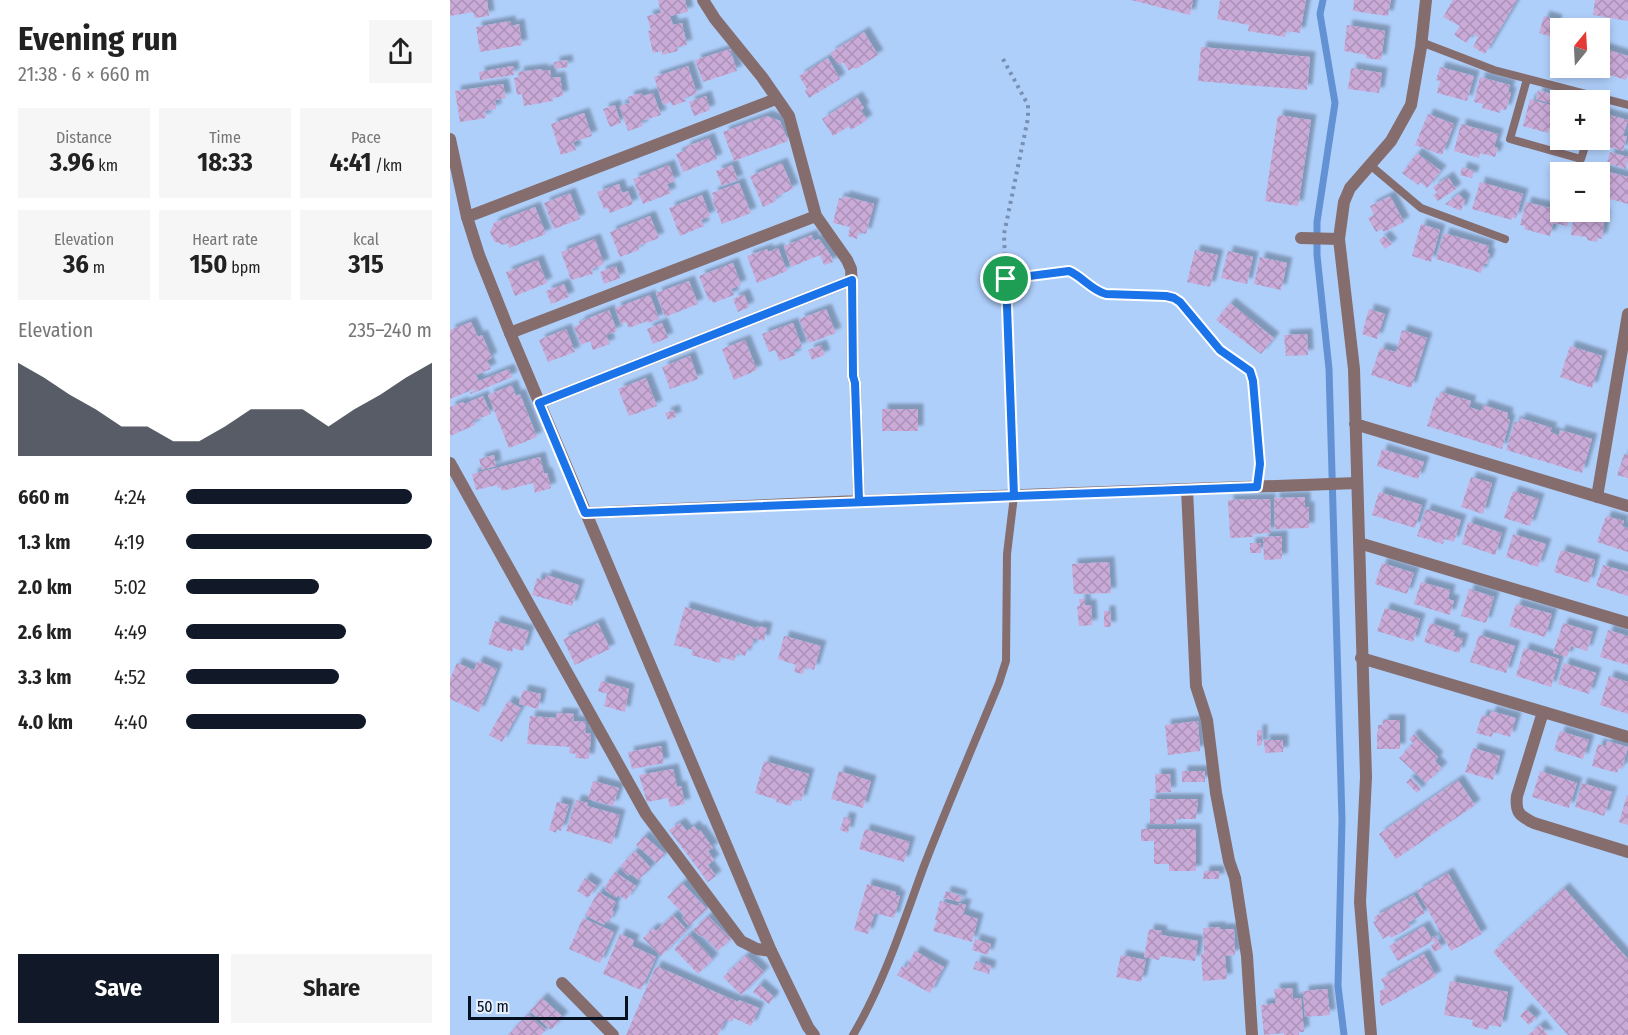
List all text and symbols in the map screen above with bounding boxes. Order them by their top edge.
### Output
north arrow [1550,18,1610,78]
map controls [1550,18,1610,222]
text: Evening run [18,19,178,59]
button: share [369,20,432,83]
text: 21:38 · 6 × 660 m [18,62,150,86]
button: + [1550,90,1610,150]
text: Distance [56,128,112,147]
text: Time [209,128,241,147]
text: Pace [351,128,381,147]
text: 3.96 [50,147,95,178]
text: 18:33 [197,147,253,178]
text: 4:41 [330,147,371,178]
text: km [95,156,118,175]
text: /km [371,156,402,175]
button: − [1550,162,1610,222]
text: Elevation [54,230,114,249]
text: Heart rate [192,230,258,249]
text: kcal [353,230,379,249]
text: 36 [63,249,89,280]
text: 150 [189,249,227,280]
text: 315 [348,249,384,280]
pin [980,253,1031,304]
text: m [89,258,105,277]
text: bpm [227,258,261,277]
icon: arrive [989,262,1022,295]
text: Elevation [18,318,93,342]
text: 235–240 m [348,318,432,342]
text: 660 m [18,485,69,509]
text: 4:24 [114,485,146,509]
text: 1.3 km [18,530,70,554]
text: 4:19 [114,530,145,554]
text: 2.0 km [18,575,72,599]
text: 5:02 [114,575,146,599]
text: 2.6 km [18,620,72,644]
text: 4:49 [114,620,147,644]
text: 3.3 km [18,665,71,689]
text: 4:52 [114,665,146,689]
text: 4.0 km [18,710,73,734]
text: 4:40 [114,710,148,734]
button: Save [18,954,219,1023]
button: Share [231,954,432,1023]
scale bar [468,993,628,1020]
text: 50 m [477,997,509,1016]

